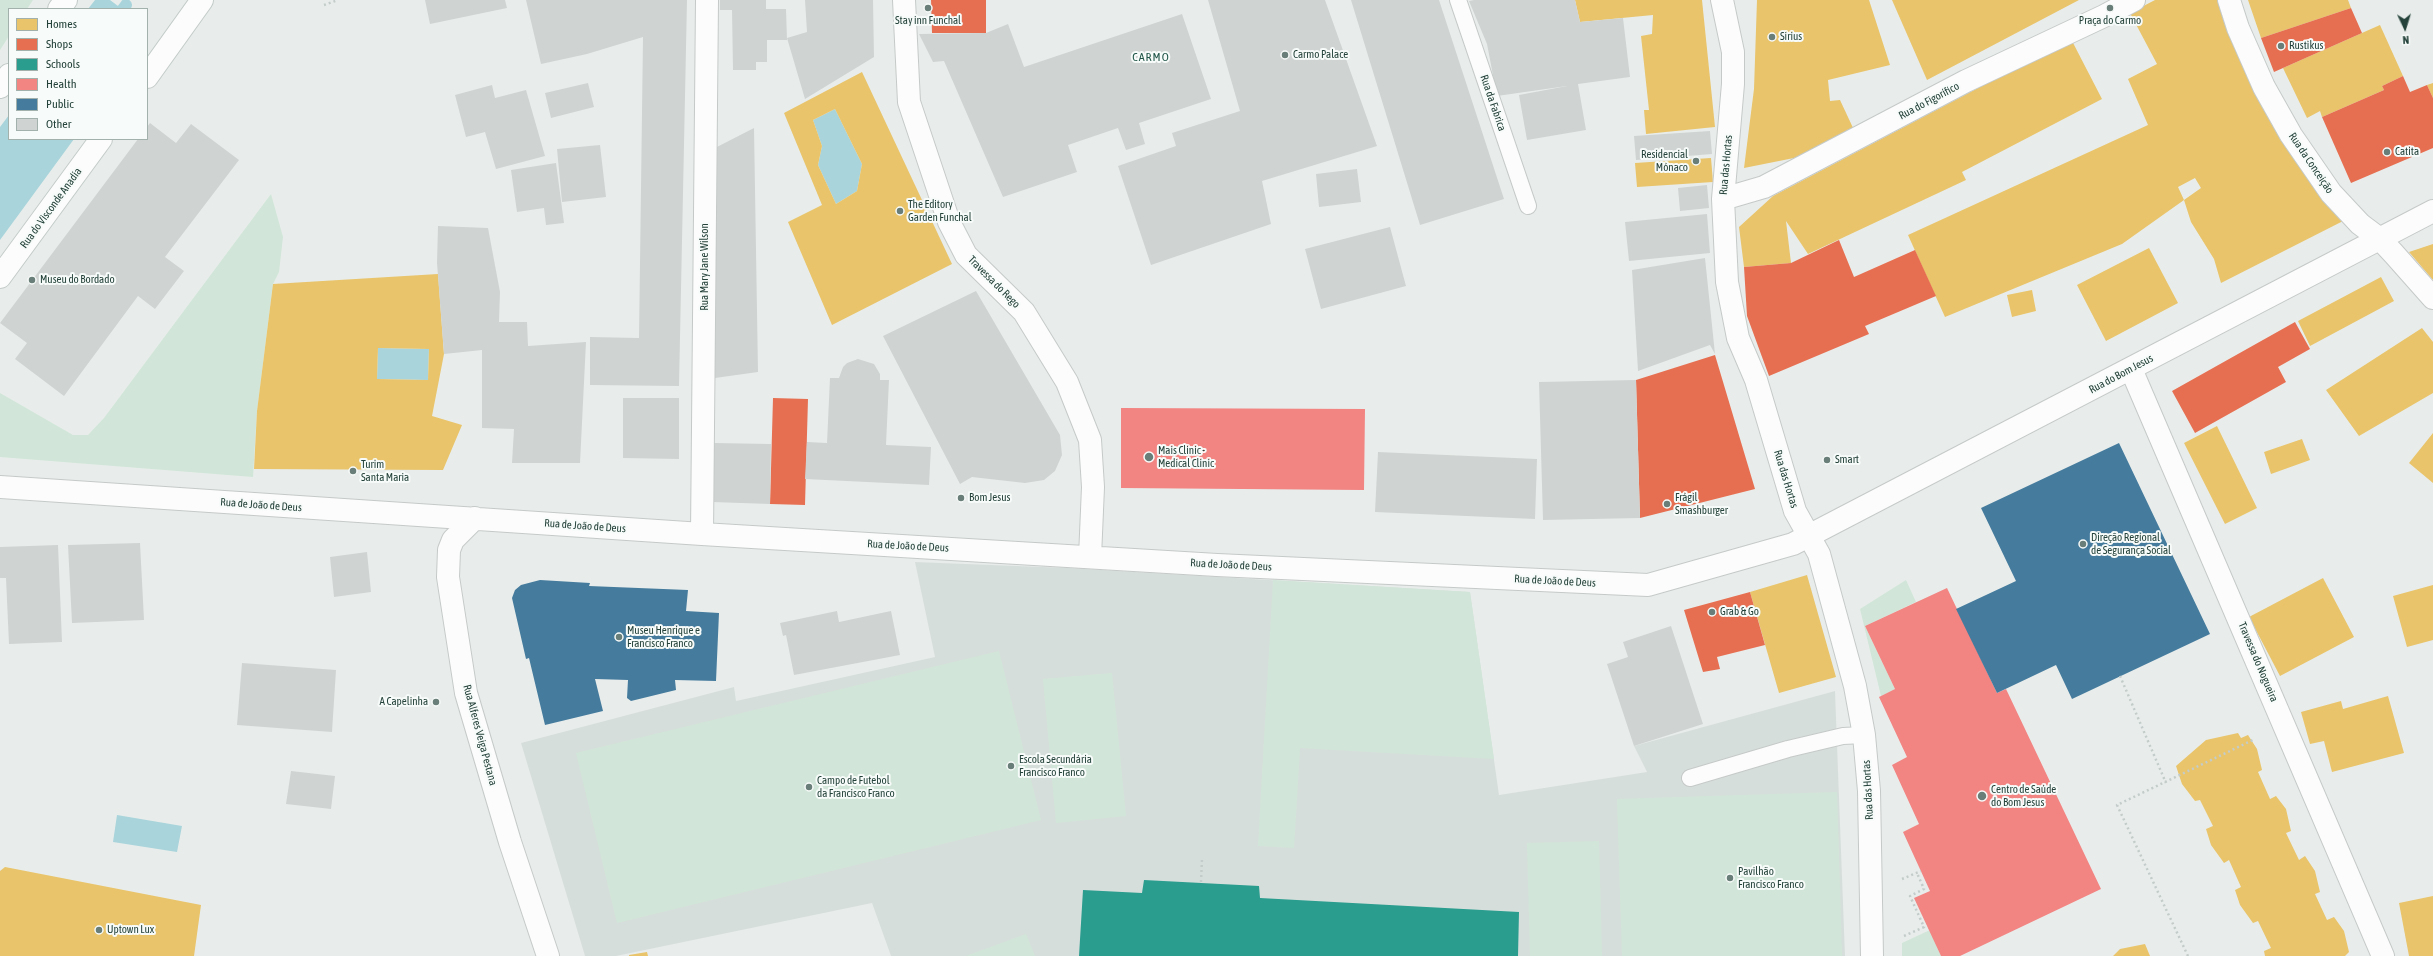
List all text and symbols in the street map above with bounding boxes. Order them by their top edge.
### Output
marker: Stay inn Funchal [923,3,933,13]
marker: Praça do Carmo [2105,3,2115,13]
legend [8,8,148,140]
north arrow [2385,8,2425,48]
place label: Stay inn Funchal [895,14,961,28]
place label: Praça do Carmo [2079,14,2141,28]
text: Homes [46,17,77,31]
place label: Sirius [1780,30,1802,44]
marker: Sirius [1767,32,1777,42]
text: N [2402,34,2409,46]
text: Shops [46,37,72,51]
place label: Rustikus [2289,39,2323,53]
marker: Rustikus [2276,41,2286,51]
place label: Carmo Palace [1293,48,1348,62]
district label: CARMO [1132,50,1170,64]
marker: Carmo Palace [1280,50,1290,60]
text: Schools [46,57,80,71]
street label: Rua da Fabrica [1477,73,1509,133]
text: Health [46,77,76,91]
street label: Rua do Figorífico [1897,80,1961,122]
text: Public [46,97,74,111]
text: Other [46,117,71,131]
street label: Rua da Conceição [2286,130,2336,196]
street label: Rua das Hortas [1717,135,1735,195]
place label: Catita [2395,145,2419,159]
marker: Catita [2382,147,2392,157]
place label: Residencial Mónaco [1641,148,1688,174]
marker: Residencial Mónaco [1691,156,1701,166]
street label: Rua do Visconde Anadia [17,165,85,251]
place label: The Editory Garden Funchal [908,198,972,224]
marker: The Editory Garden Funchal [895,206,905,216]
street label: Rua Mary Jane Wilson [698,223,712,311]
street label: Travessa do Rego [965,253,1023,311]
place label: Museu do Bordado [40,273,115,287]
marker: Museu do Bordado [27,275,37,285]
street label: Rua do Bom Jesus [2087,352,2155,396]
place label: Mais Clinic - Medical Clinic [1158,444,1214,470]
street label: Rua das Hortas [1771,448,1801,510]
marker: Mais Clinic - Medical Clinic [1143,451,1155,463]
place label: Smart [1835,453,1859,467]
marker: Smart [1822,455,1832,465]
place label: Turim Santa Maria [361,458,409,484]
marker: Turim Santa Maria [348,466,358,476]
place label: Bom Jesus [969,491,1010,505]
place label: Frágil Smashburger [1675,491,1728,517]
marker: Bom Jesus [956,493,966,503]
street label: Rua de João de Deus [220,496,302,514]
marker: Frágil Smashburger [1662,499,1672,509]
street label: Rua de João de Deus [544,517,626,535]
place label: Direção Regional de Segurança Social [2091,531,2171,557]
street label: Rua de João de Deus [867,537,949,555]
marker: Direção Regional de Segurança Social [2078,539,2088,549]
street label: Rua de João de Deus [1190,556,1272,574]
street label: Rua de João de Deus [1514,572,1596,590]
place label: Grab & Go [1720,605,1759,619]
marker: Grab & Go [1707,607,1717,617]
street label: Travessa do Nogueira [2235,620,2281,704]
place label: Museu Henrique e Francisco Franco [627,624,700,650]
marker: Museu Henrique e Francisco Franco [614,632,624,642]
street label: Rua Alferes Veiga Pestana [460,683,500,787]
place label: A Capelinha [380,695,428,709]
marker: A Capelinha [431,697,441,707]
place label: Escola Secundária Francisco Franco [1019,753,1092,779]
street label: Rua das Hortas [1860,760,1876,820]
marker: Escola Secundária Francisco Franco [1006,761,1016,771]
place label: Campo de Futebol da Francisco Franco [817,774,895,800]
marker: Campo de Futebol da Francisco Franco [804,782,814,792]
place label: Centro de Saúde do Bom Jesus [1991,783,2056,809]
marker: Centro de Saúde do Bom Jesus [1976,790,1988,802]
place label: Pavilhão Francisco Franco [1738,865,1804,891]
marker: Pavilhão Francisco Franco [1725,873,1735,883]
place label: Uptown Lux [107,923,154,937]
marker: Uptown Lux [94,925,104,935]

